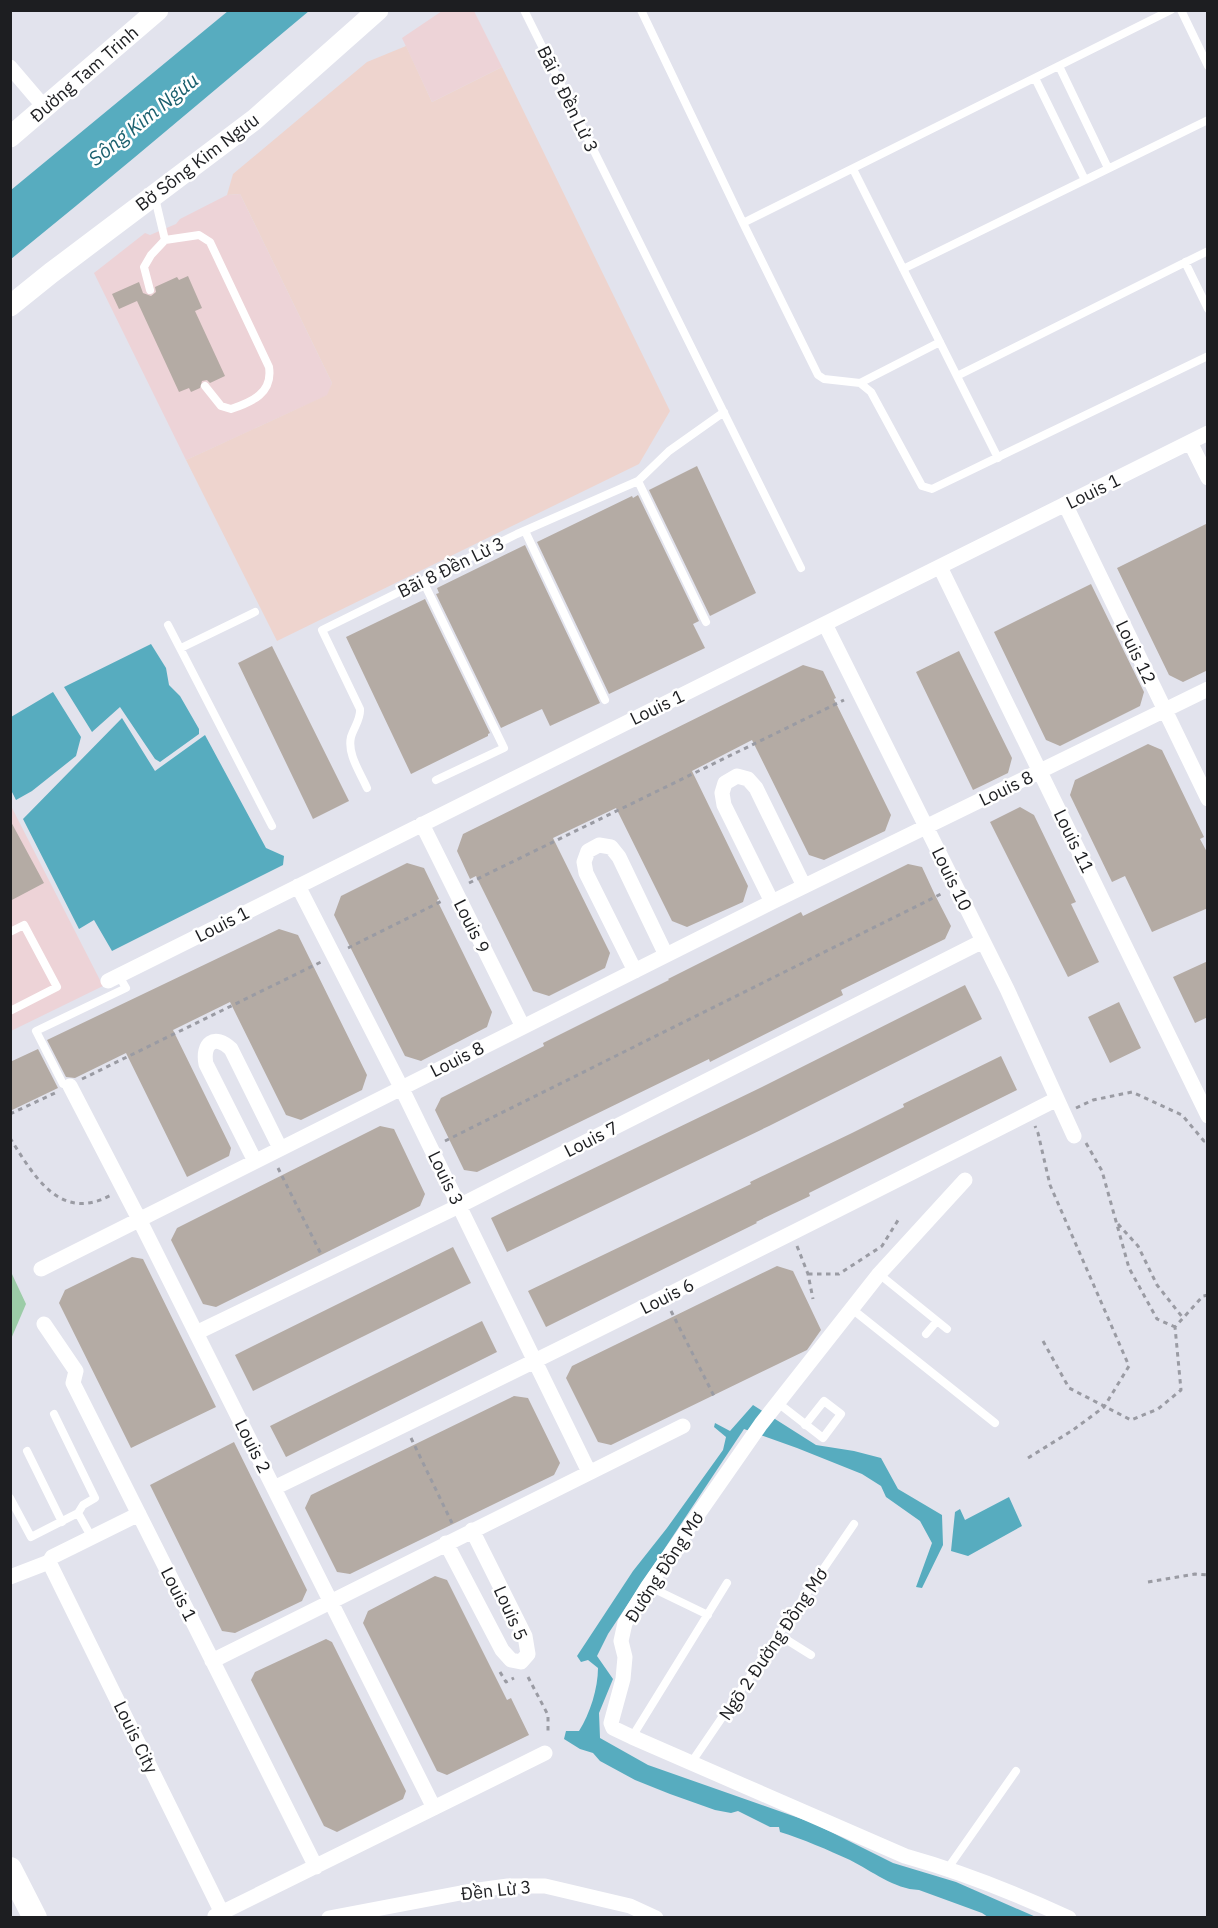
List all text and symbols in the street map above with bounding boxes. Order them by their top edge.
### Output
street label: Đường Tam Trinh [25,21,143,127]
street label: Bãi 8 Đền Lừ 3 [532,42,604,156]
water label: Sông Kim Ngưu [82,66,204,172]
street label: Bờ Sông Kim Ngưu [131,108,263,216]
street label: Louis 1 [1062,468,1124,514]
street label: Bãi 8 Đền Lừ 3 [394,531,508,603]
street label: Louis 12 [1111,616,1161,688]
street label: Louis 1 [626,684,688,730]
street label: Louis 8 [975,765,1037,811]
street label: Louis 11 [1049,805,1099,877]
street label: Louis 10 [927,843,977,915]
street label: Louis 9 [449,895,495,957]
street label: Louis 1 [191,901,253,947]
street label: Louis 8 [426,1036,488,1082]
street label: Louis 7 [560,1116,622,1162]
street label: Louis 3 [423,1147,469,1209]
street label: Louis 6 [636,1273,698,1319]
street label: Louis 2 [230,1415,276,1477]
street label: Đường Đồng Mơ [620,1507,708,1627]
street label: Louis 1 [156,1563,202,1625]
street label: Ngõ 2 Đường Đồng Mơ [713,1563,833,1725]
street label: Louis 5 [489,1582,533,1644]
street label: Louis City [109,1697,163,1777]
street label: Đền Lừ 3 [460,1875,532,1905]

